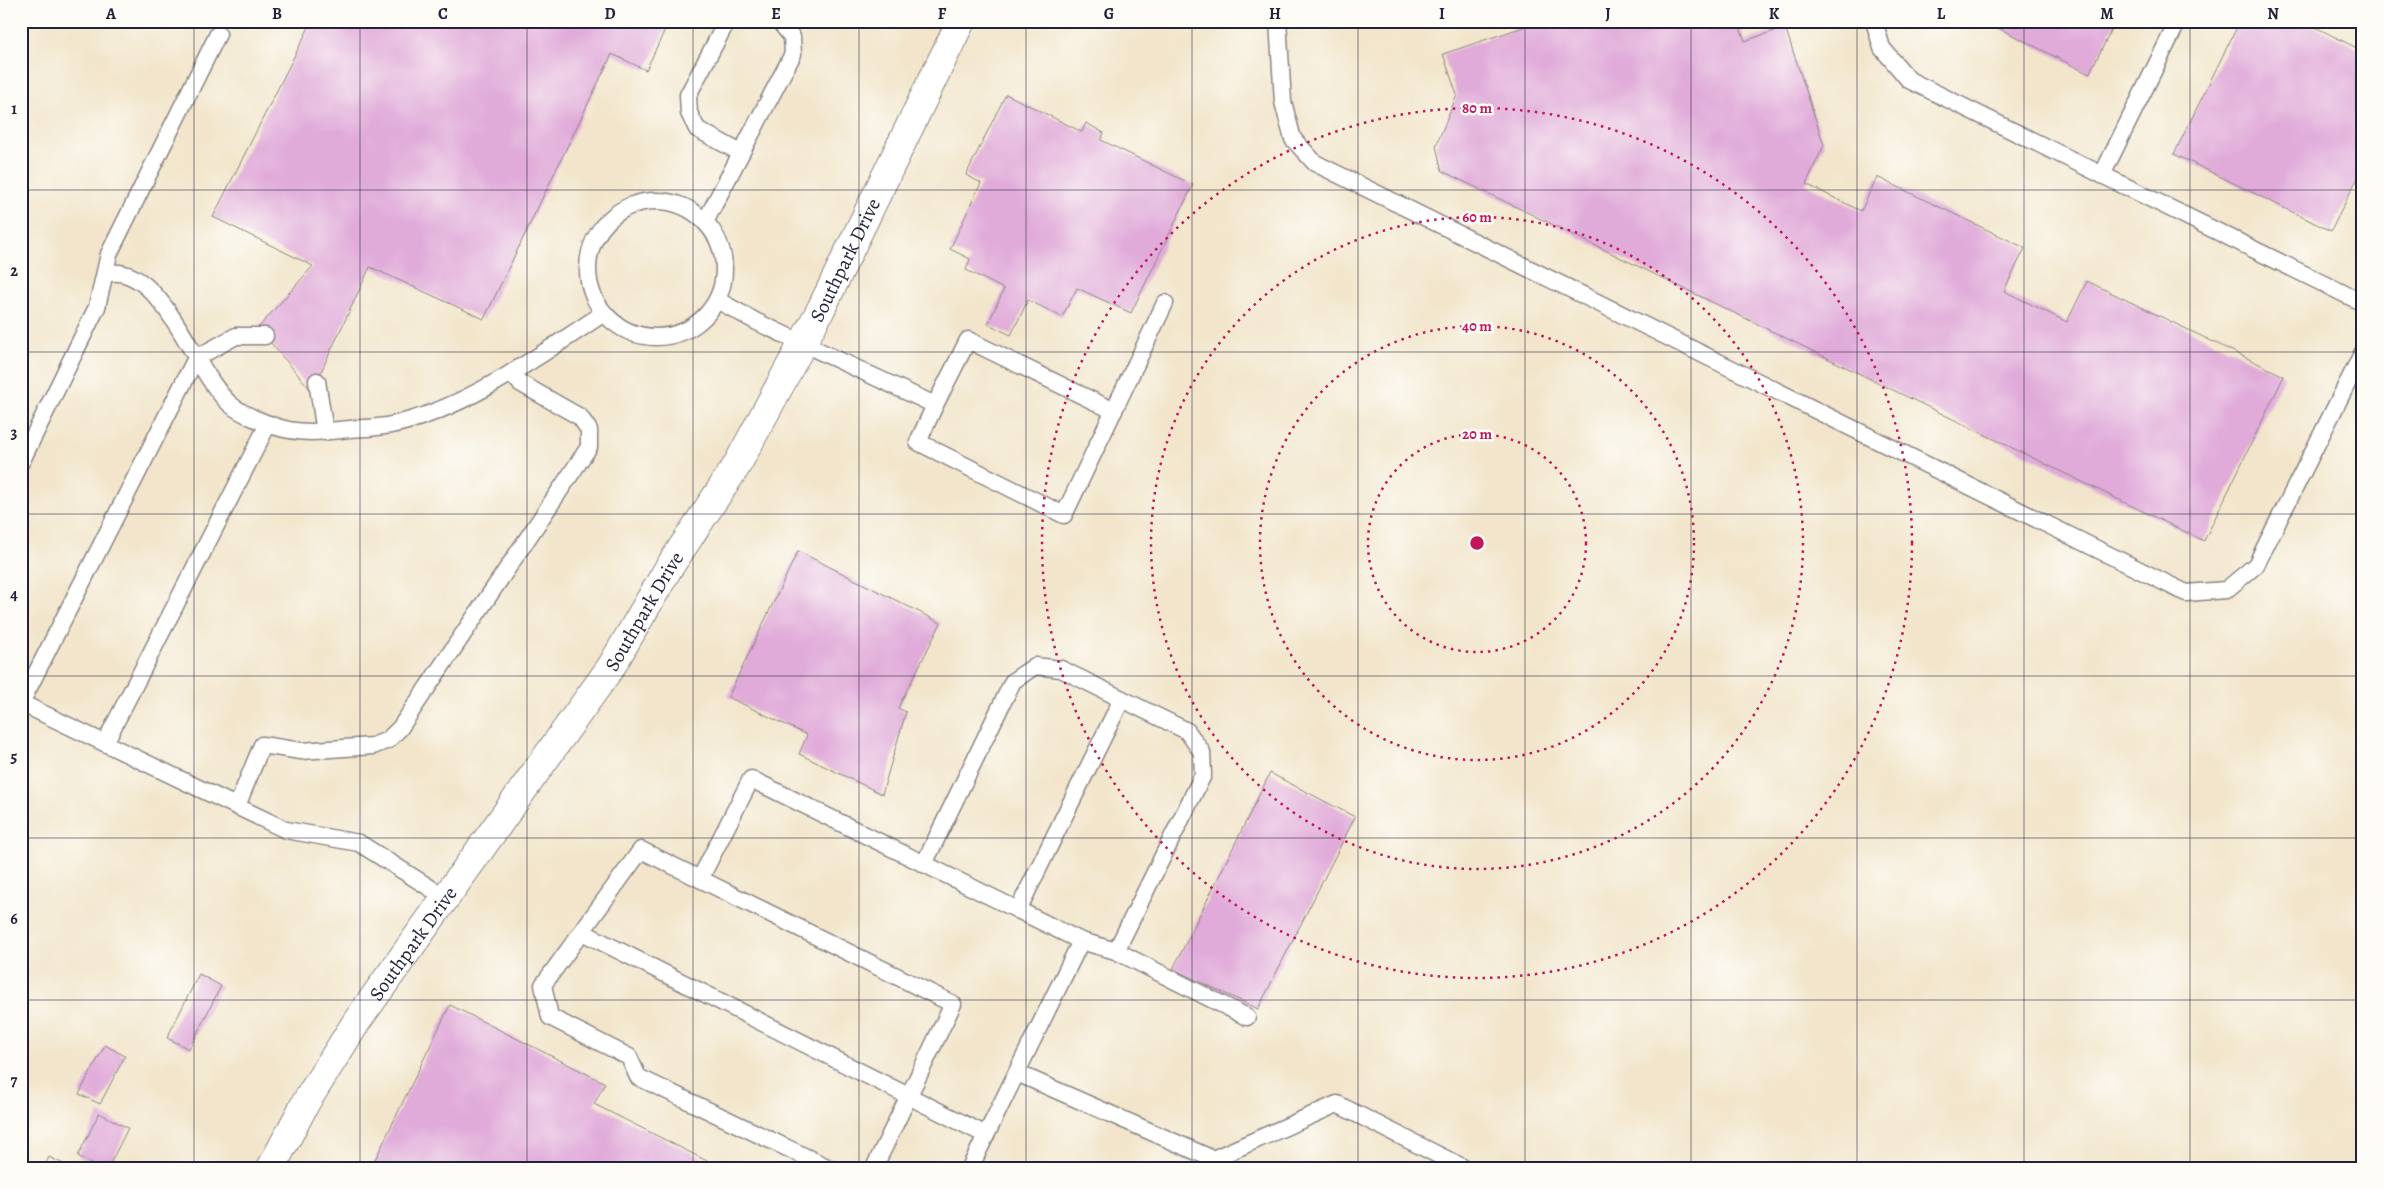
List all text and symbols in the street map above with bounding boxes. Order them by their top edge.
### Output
text: A [105,3,117,25]
text: B [272,3,282,25]
text: C [438,3,448,25]
text: D [604,3,616,25]
text: E [771,3,781,25]
text: F [938,3,947,25]
text: G [1104,3,1114,25]
text: H [1269,3,1281,25]
text: I [1439,3,1445,25]
text: J [1605,3,1611,25]
text: K [1769,3,1780,25]
text: L [1937,3,1946,25]
text: M [2100,3,2114,25]
text: N [2267,3,2279,25]
text: 1 [11,98,17,120]
text: 80 m [1462,98,1492,118]
street label: Southpark Drive [803,193,886,327]
text: 60 m [1462,207,1492,227]
text: 2 [10,260,18,282]
text: 40 m [1462,316,1492,336]
text: 3 [11,422,18,444]
text: 20 m [1462,424,1492,444]
centre of rings [1468,534,1486,552]
street label: Southpark Drive [598,546,690,676]
text: 4 [10,584,18,606]
text: 5 [11,746,18,768]
street label: Southpark Drive [362,881,463,1006]
text: 6 [10,908,18,930]
text: 7 [11,1070,18,1092]

